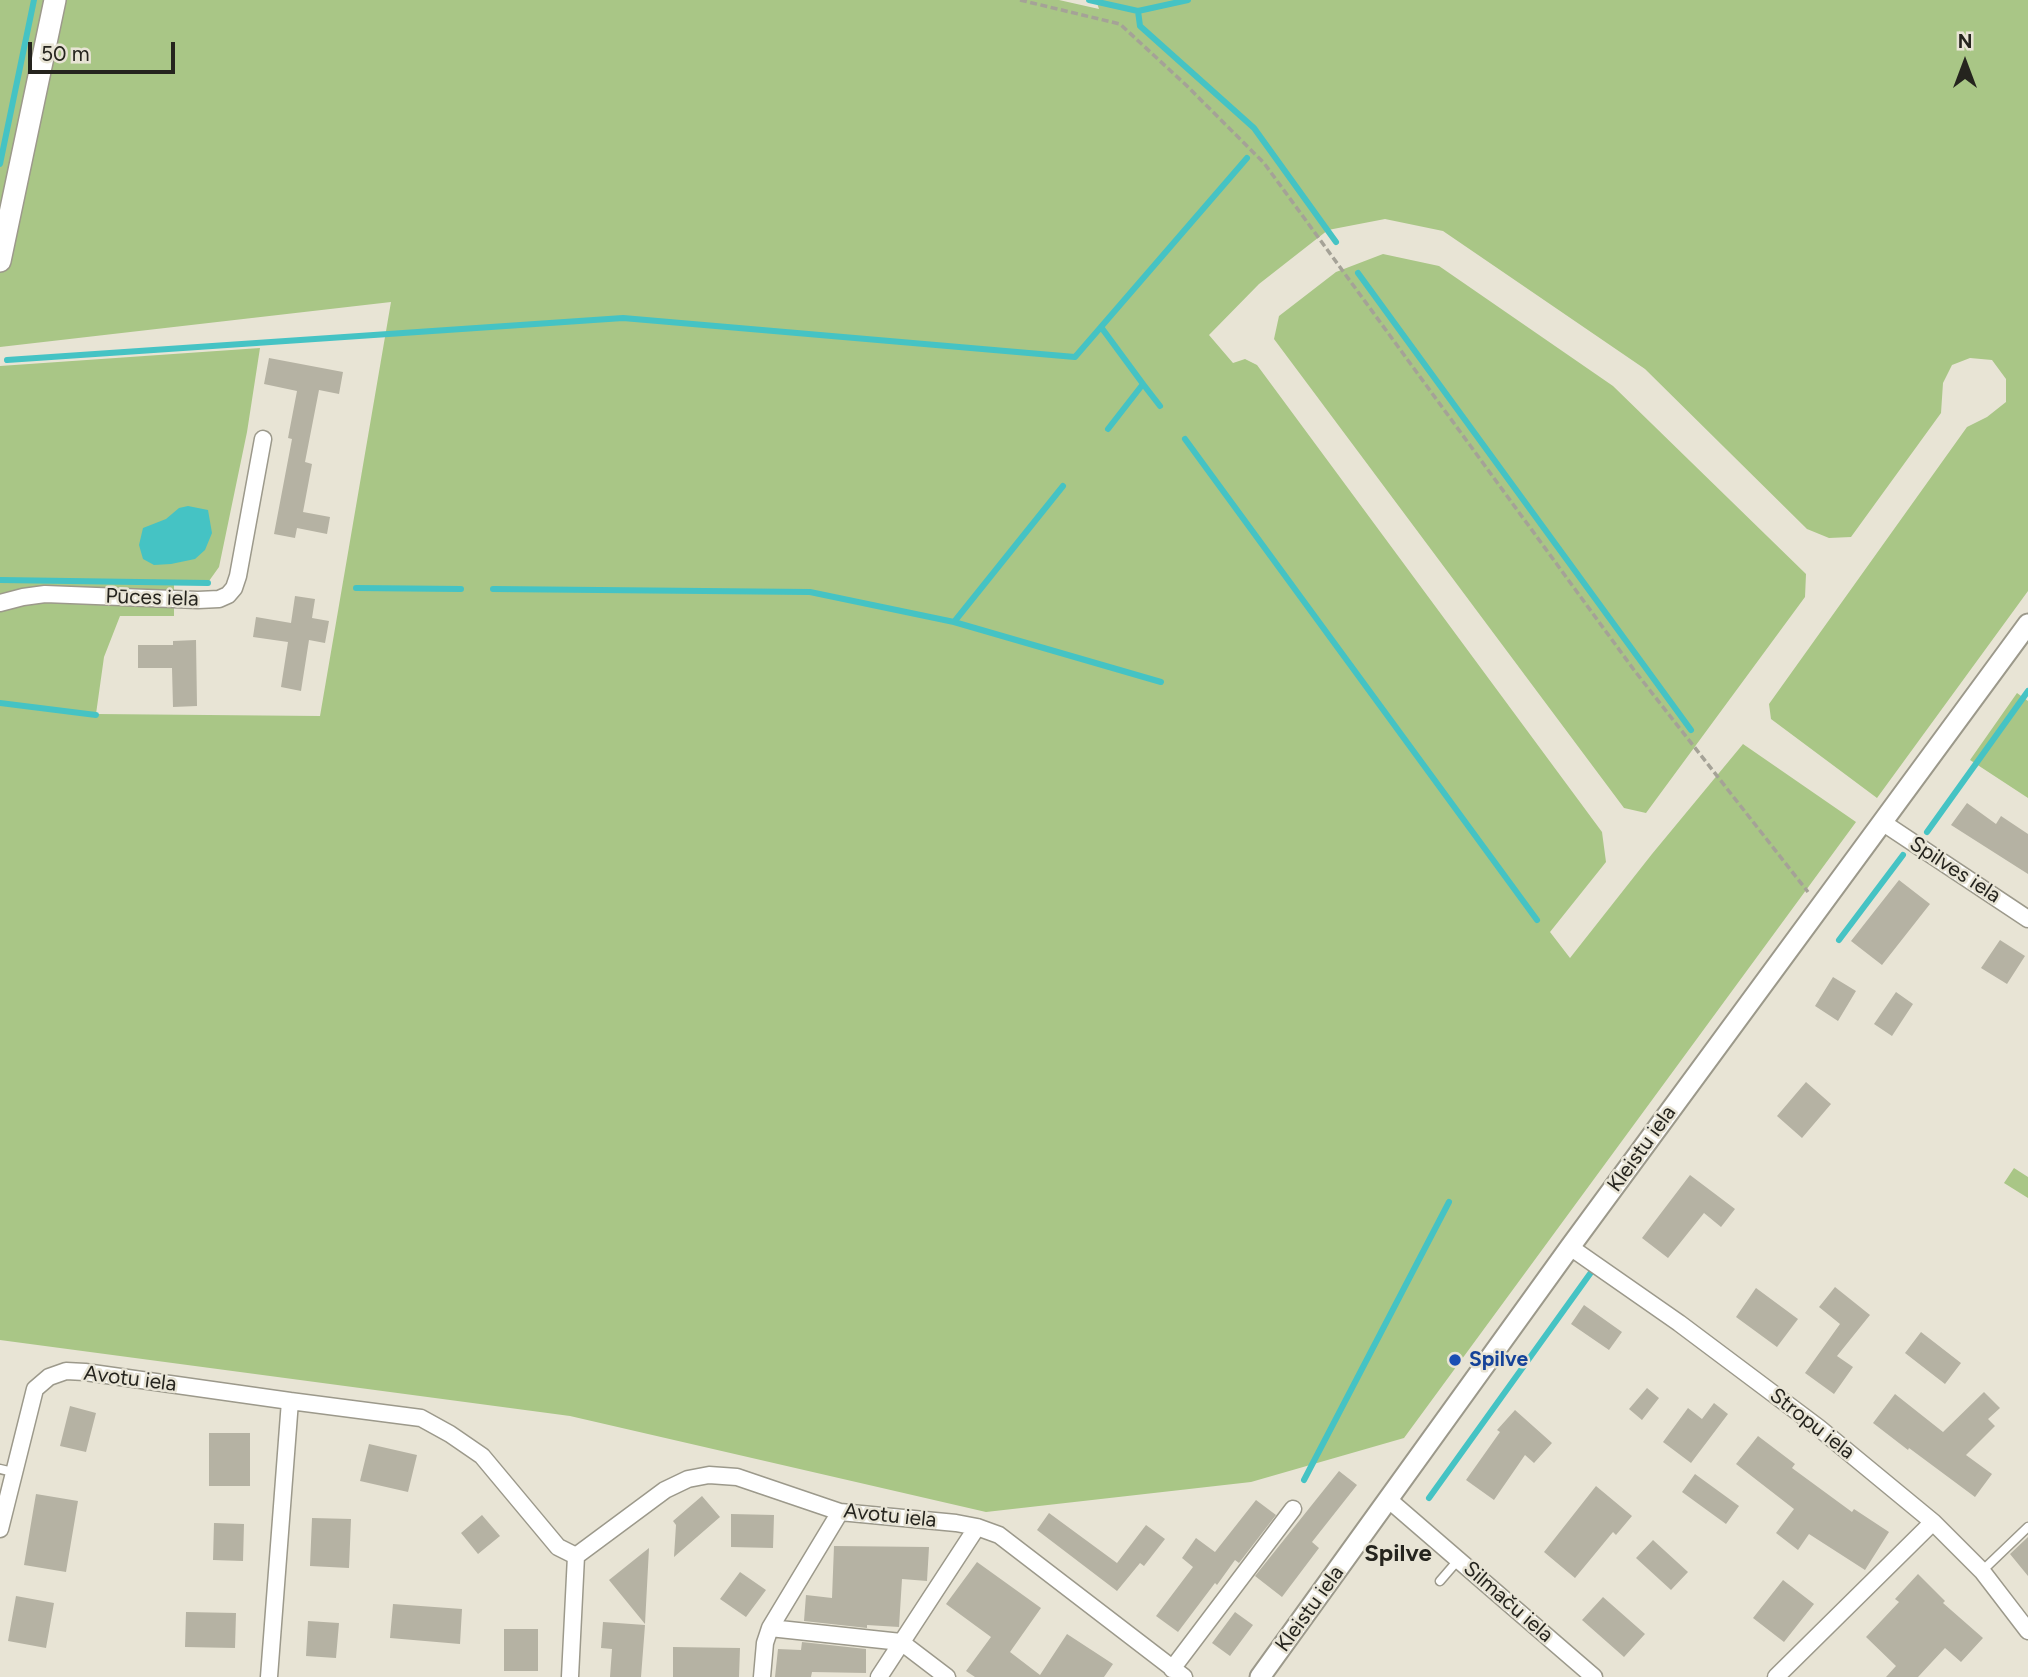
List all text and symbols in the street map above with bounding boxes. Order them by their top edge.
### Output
scale bar [32,28,178,72]
north arrow [1930,28,2000,98]
text: N [1958,30,1972,53]
text: 50 m [41,41,90,66]
street label: Pūces iela [105,584,199,612]
street label: Spilves iela [1905,831,2005,909]
street label: Kleistu iela [1602,1101,1682,1197]
place label: Spilve [1469,1347,1528,1373]
marker: Spilve [1447,1352,1463,1368]
street label: Avotu iela [82,1361,178,1397]
street label: Stropu iela [1764,1383,1860,1465]
street label: Avotu iela [842,1499,938,1533]
district label: Spilve [1364,1540,1432,1568]
street label: Silmaču iela [1458,1556,1558,1648]
street label: Kleistu iela [1270,1561,1350,1657]

